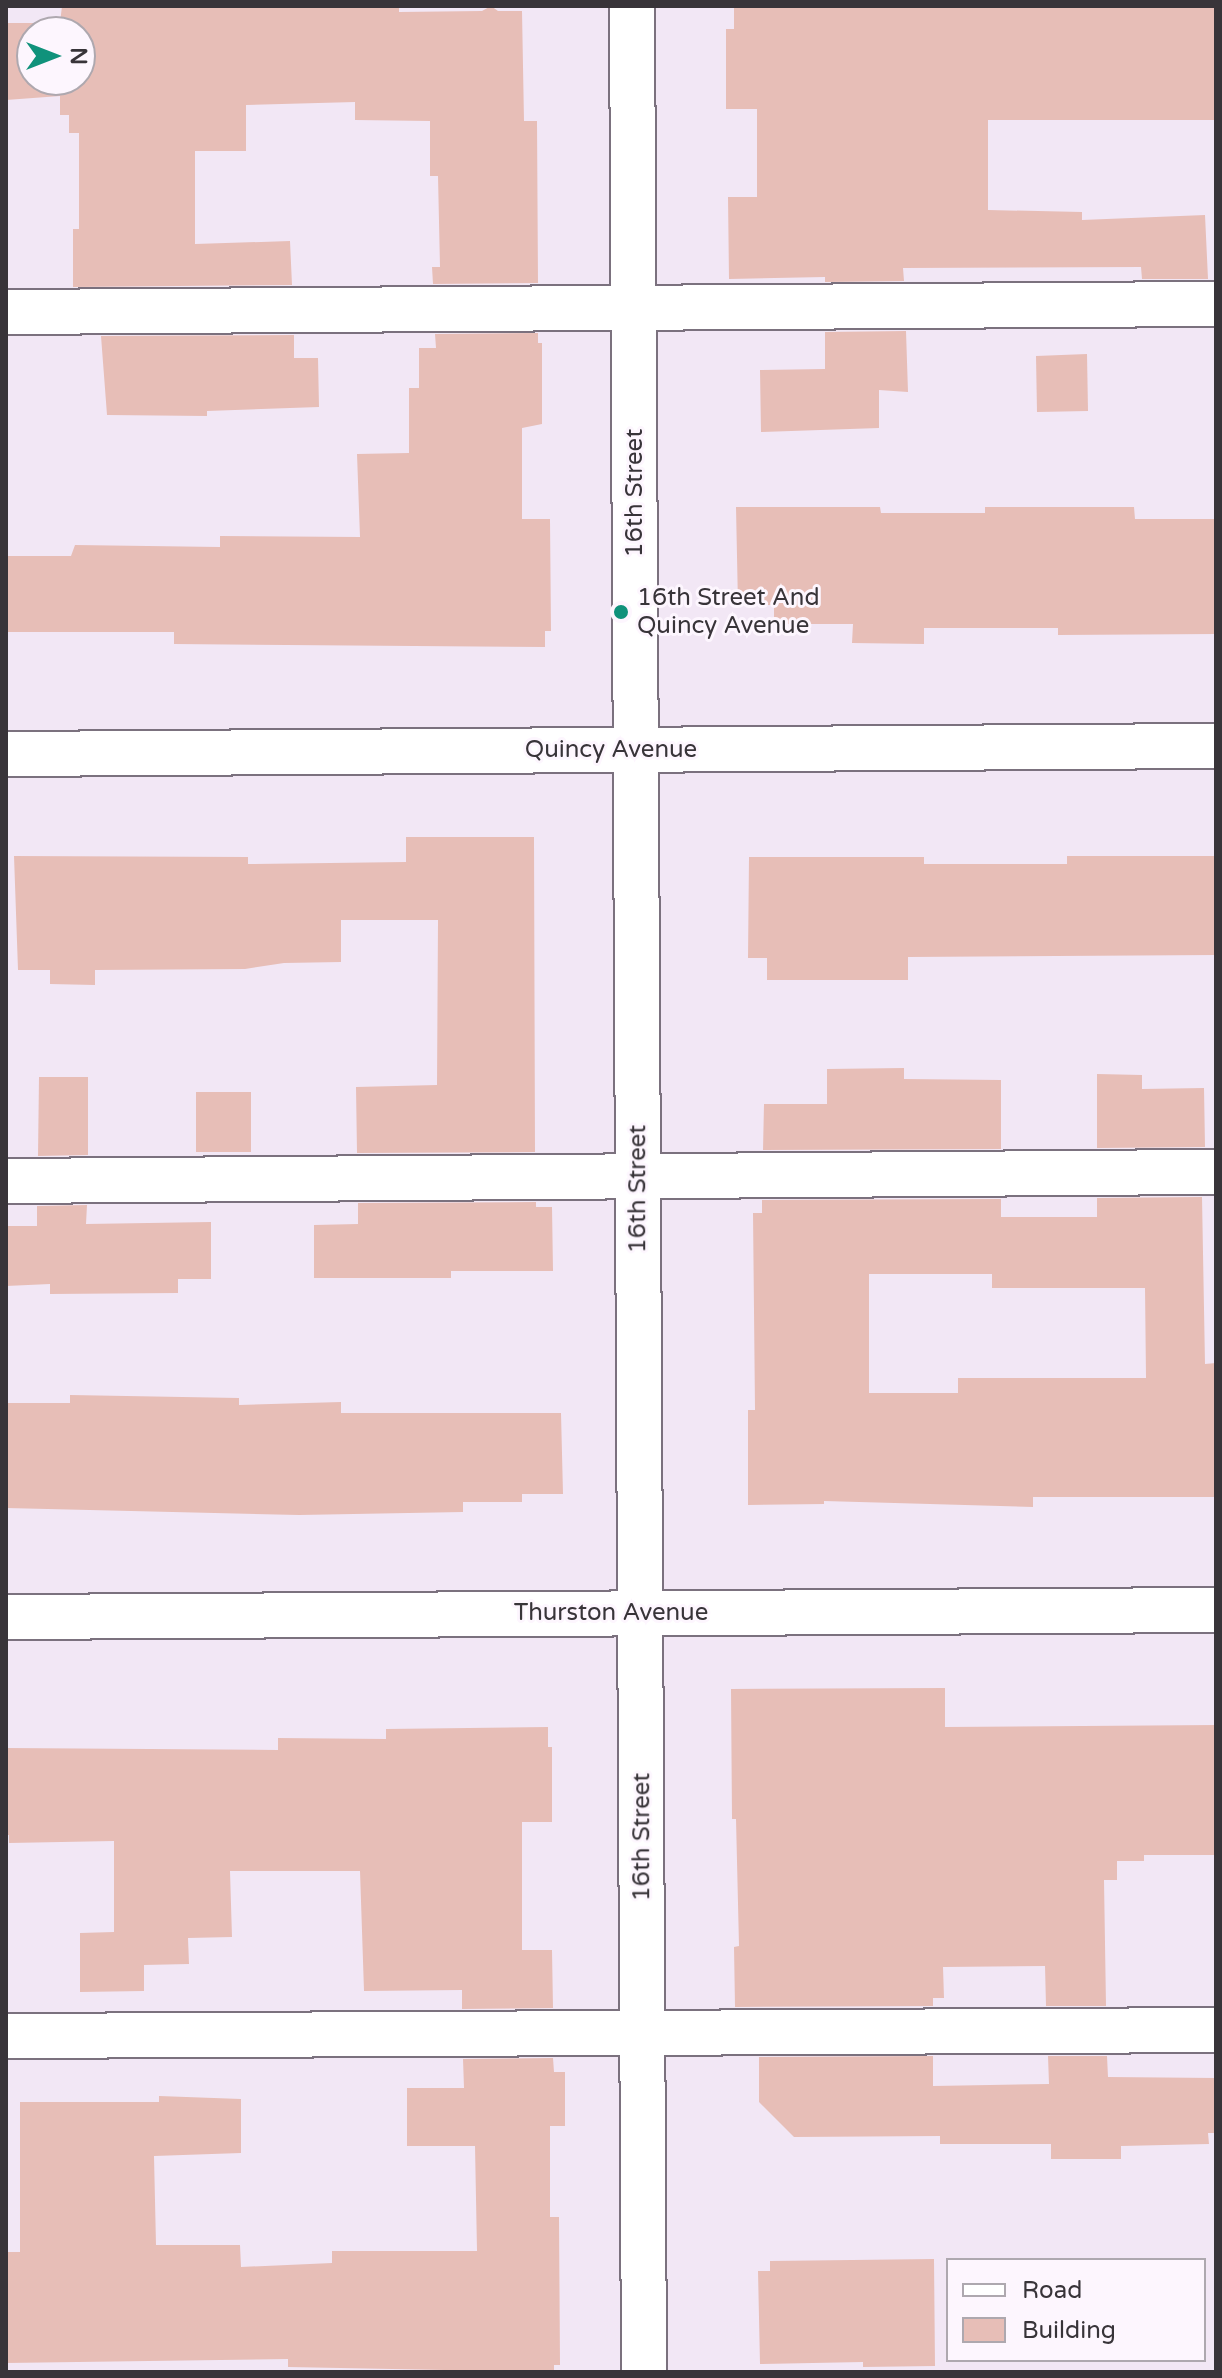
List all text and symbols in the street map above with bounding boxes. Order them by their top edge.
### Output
north arrow [16,16,96,96]
text: N [65,47,91,65]
street label: 16th Street [621,429,649,557]
place label: 16th Street And Quincy Avenue [637,584,820,640]
marker: 16th Street And Quincy Avenue [612,603,630,621]
street label: Quincy Avenue [525,736,697,764]
street label: 16th Street [624,1125,652,1253]
street label: Thurston Avenue [514,1599,708,1627]
street label: 16th Street [628,1773,656,1901]
legend [946,2258,1206,2362]
text: Road [1022,2276,1082,2305]
text: Building [1022,2316,1116,2345]

